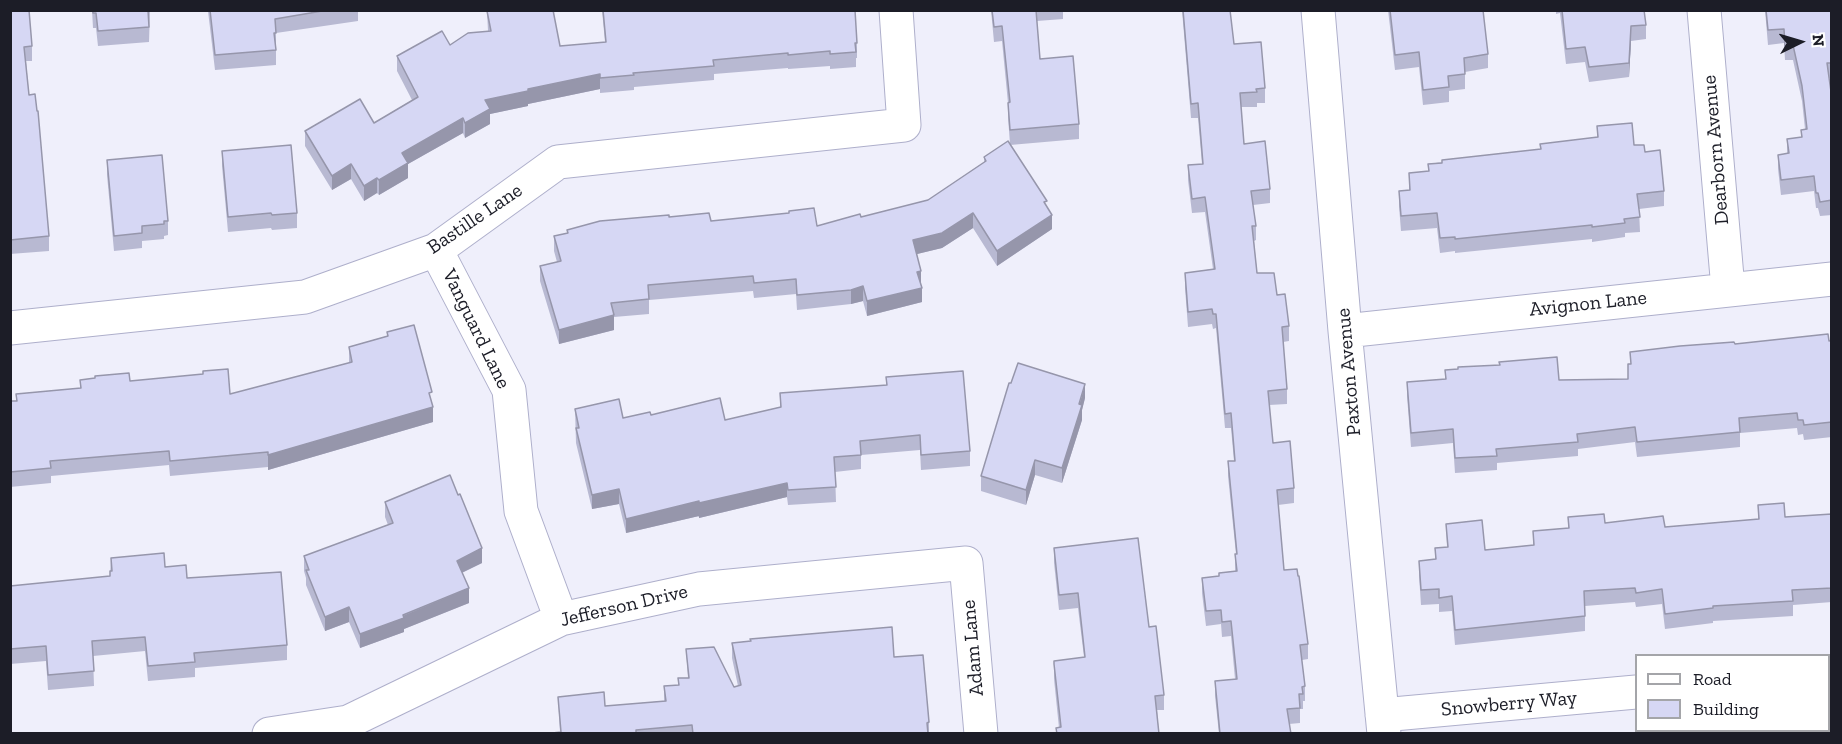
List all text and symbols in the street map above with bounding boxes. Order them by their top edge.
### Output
north arrow [1770,12,1830,72]
text: N [1808,33,1828,47]
street label: Dearborn Avenue [1697,74,1735,226]
street label: Bastille Lane [423,178,527,260]
street label: Vanguard Lane [437,265,515,393]
street label: Avignon Lane [1528,286,1648,322]
street label: Paxton Avenue [1331,307,1367,437]
street label: Jefferson Drive [558,580,690,632]
street label: Adam Lane [957,599,989,697]
legend [1635,654,1830,732]
text: Road [1693,668,1732,690]
street label: Snowberry Way [1440,686,1578,722]
text: Building [1693,698,1759,720]

